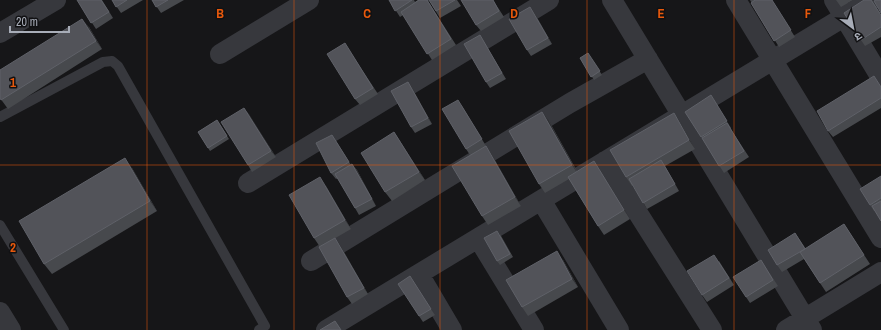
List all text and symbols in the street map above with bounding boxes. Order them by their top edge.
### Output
text: B [216,5,224,22]
text: C [363,5,371,22]
text: D [510,5,518,22]
text: E [657,5,665,22]
text: F [805,5,812,22]
scale bar [10,8,69,34]
north arrow [833,8,873,48]
text: 20 m [16,14,38,30]
text: उ [851,29,865,44]
text: 1 [10,74,16,91]
text: 2 [10,239,16,256]

